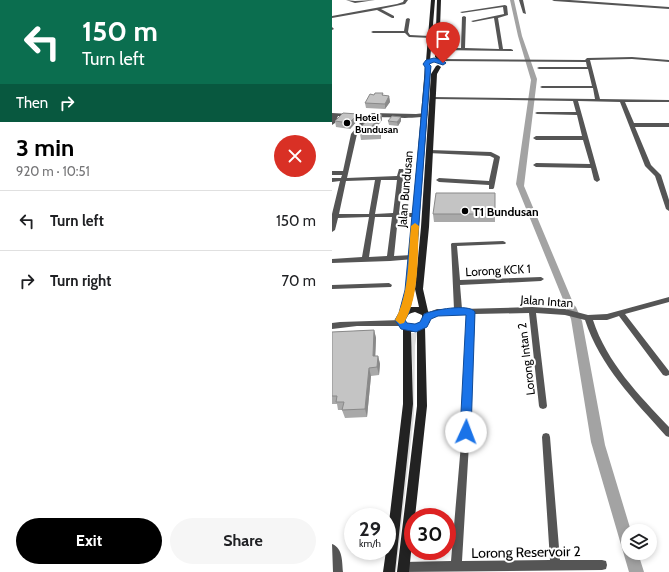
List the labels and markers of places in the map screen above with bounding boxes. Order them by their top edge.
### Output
pin [426,22,460,63]
place label: Hotel Bundusan [355,111,398,136]
marker: Hotel Bundusan [342,118,352,128]
place label: T1 Bundusan [473,204,539,219]
marker: T1 Bundusan [460,206,470,216]

